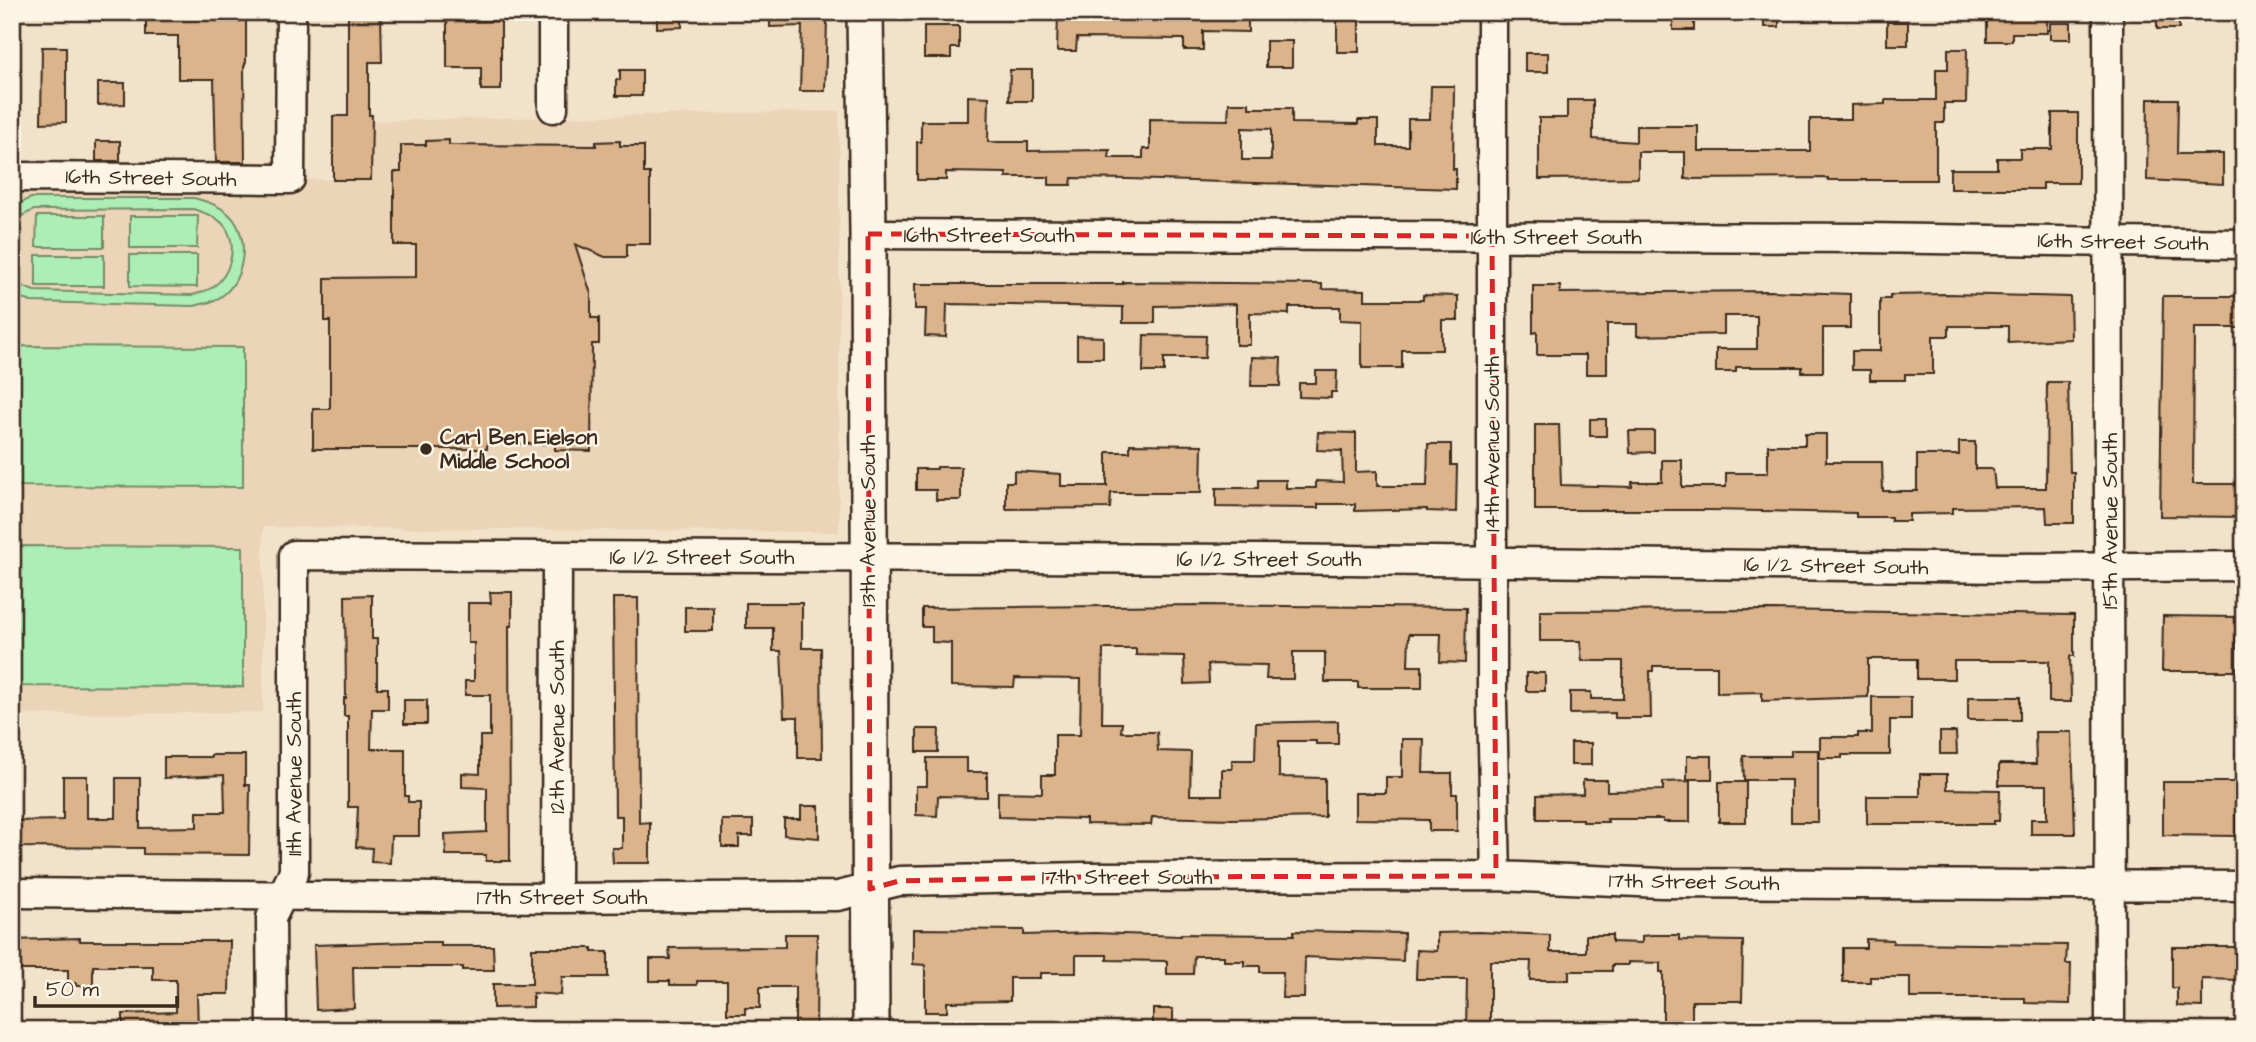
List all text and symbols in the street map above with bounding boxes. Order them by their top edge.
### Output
street label: 16th Street South [65,162,237,194]
street label: 16th Street South [903,221,1075,250]
street label: 16th Street South [1470,223,1642,252]
street label: 16th Street South [2037,226,2209,258]
street label: 14th Avenue South [1478,356,1507,532]
place label: Carl Ben Eielson Middle School [440,423,598,476]
street label: 15th Avenue South [2096,432,2125,609]
street label: 13th Avenue South [854,434,883,607]
marker: Carl Ben Eielson Middle School [418,441,434,457]
street label: 16 1/2 Street South [610,543,795,572]
street label: 16 1/2 Street South [1177,545,1362,574]
street label: 16 1/2 Street South [1743,550,1929,582]
street label: 12th Avenue South [543,640,572,814]
street label: 11th Avenue South [280,691,309,856]
street label: 17th Street South [1042,863,1213,892]
street label: 17th Street South [1608,866,1780,898]
street label: 17th Street South [477,883,648,912]
scale bar [35,965,177,1009]
text: 50 m [46,975,100,1004]

